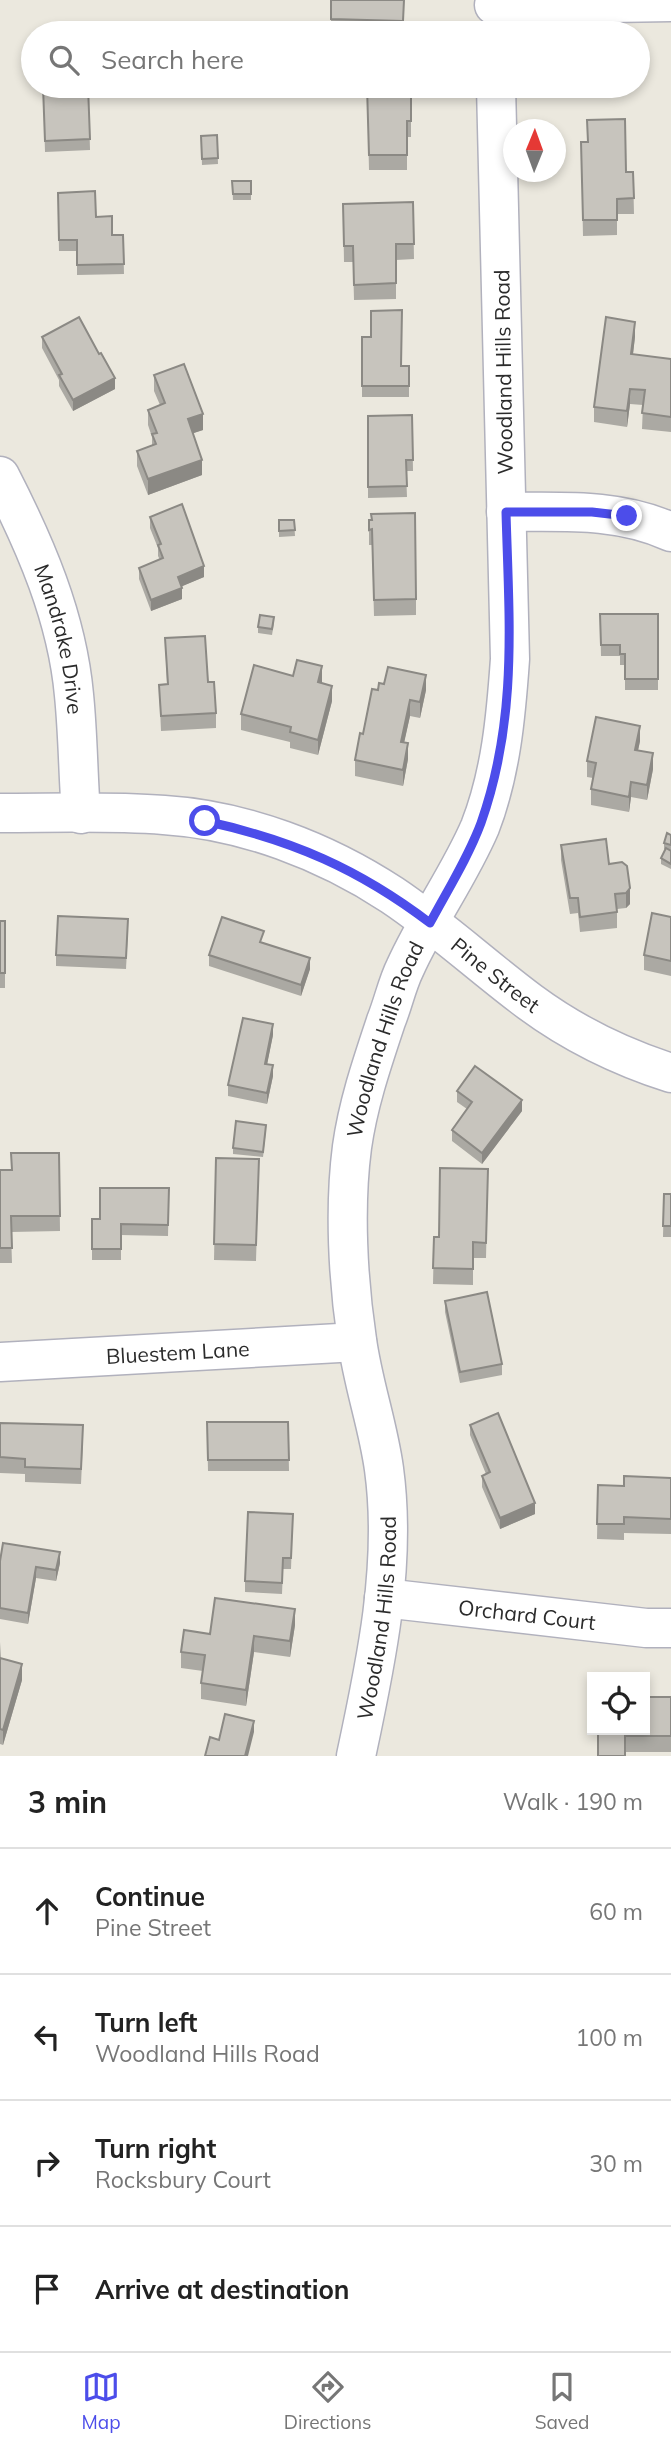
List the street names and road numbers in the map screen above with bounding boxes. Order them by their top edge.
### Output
street label: Woodland Hills Road [488,269,518,475]
street label: Mandrake Drive [29,560,89,715]
street label: Pine Street [446,931,545,1018]
street label: Woodland Hills Road [341,937,429,1140]
street label: Bluestem Lane [105,1335,250,1369]
street label: Woodland Hills Road [351,1516,401,1722]
street label: Orchard Court [457,1594,597,1635]

